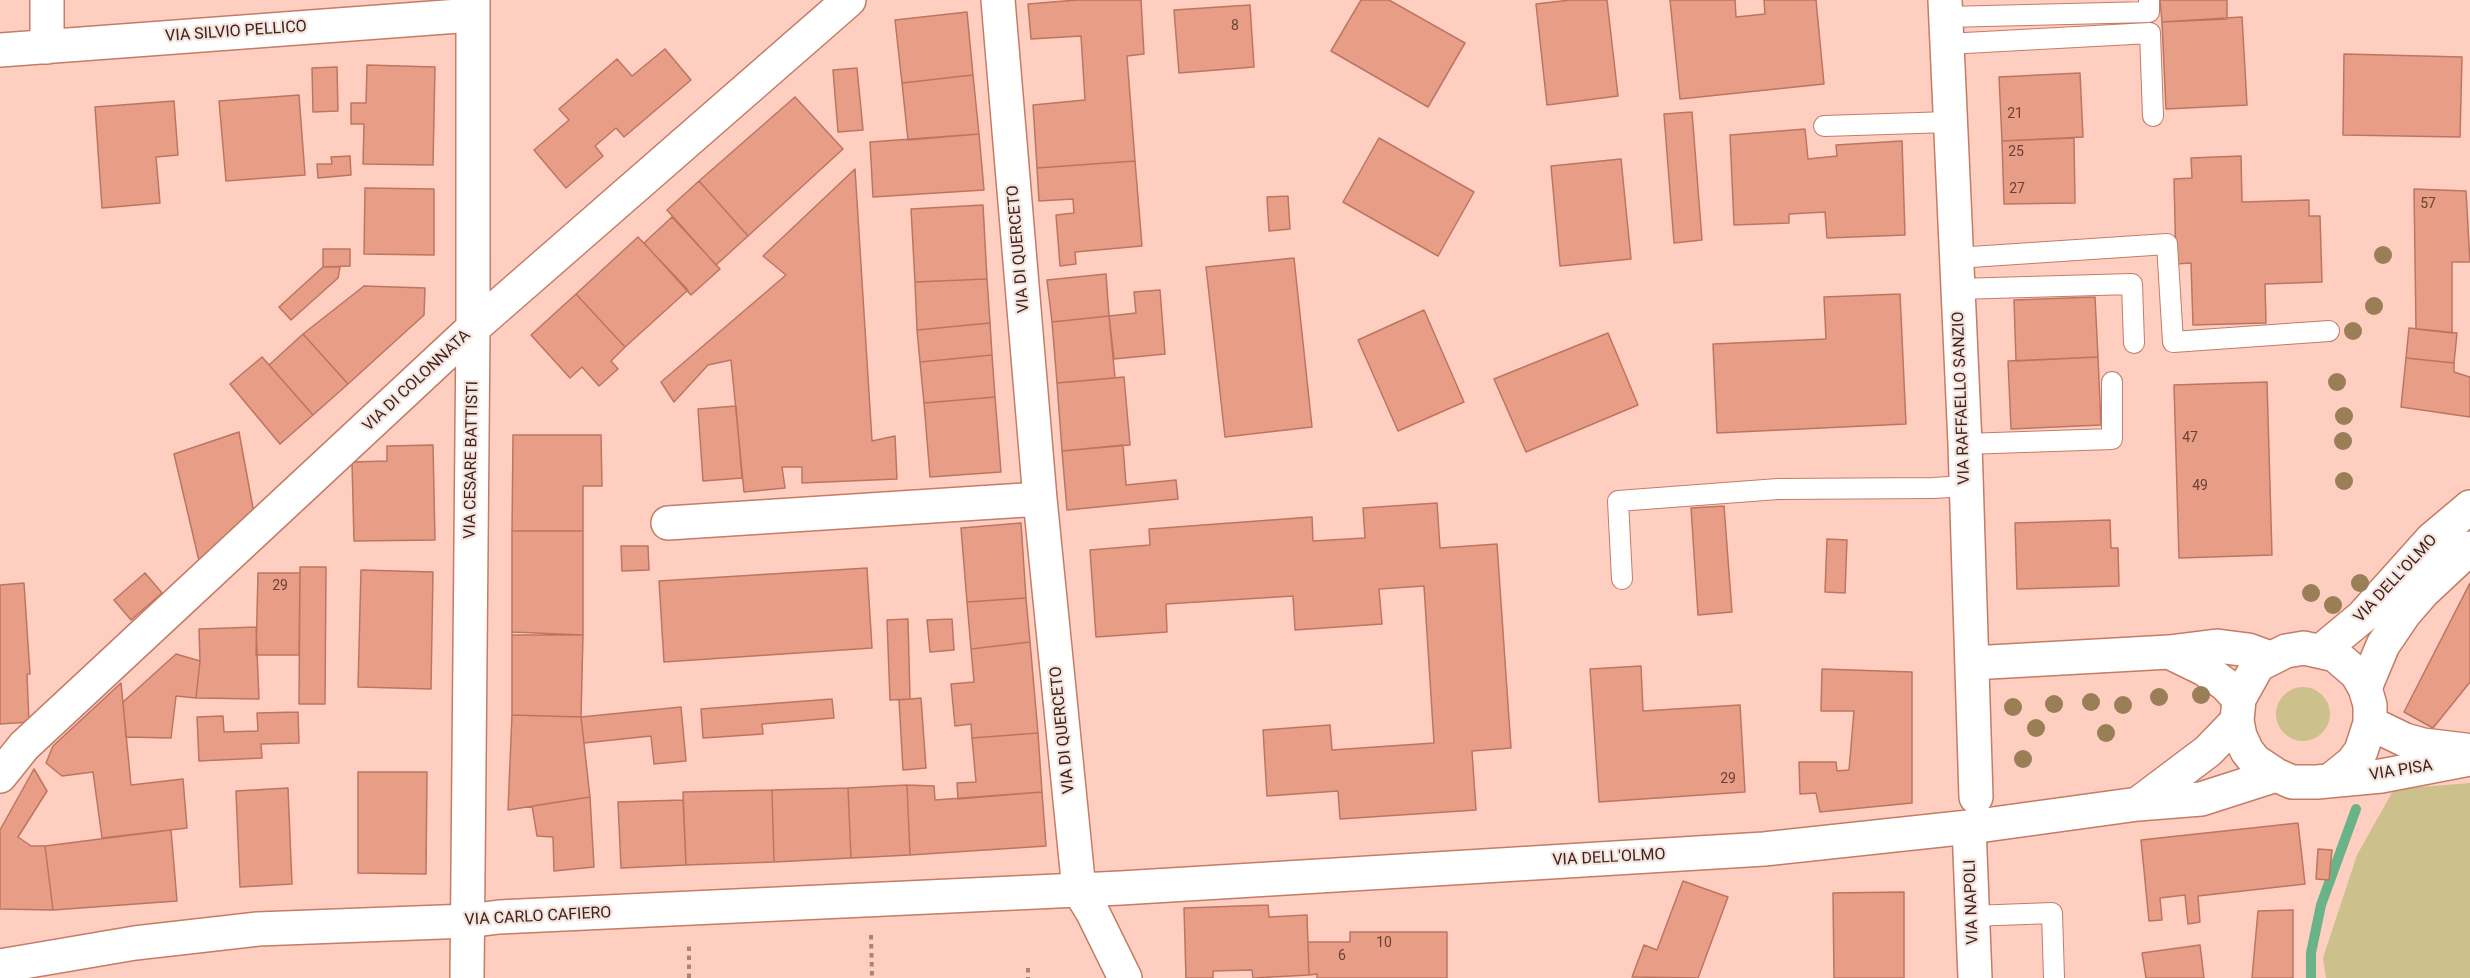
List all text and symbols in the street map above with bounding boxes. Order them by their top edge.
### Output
street label: VIA SILVIO PELLICO [165,17,307,47]
house number: 8 [1231,18,1239,34]
house number: 21 [2007,106,2023,122]
house number: 25 [2008,144,2024,160]
house number: 27 [2009,181,2025,197]
street label: VIA DI QUERCETO [1004,184,1034,314]
house number: 57 [2420,196,2436,212]
street label: VIA RAFFAELLO SANZIO [1949,311,1975,485]
street label: VIA DI COLONNATA [359,326,475,436]
street label: VIA CESARE BATTISTI [461,381,483,539]
house number: 47 [2182,430,2198,446]
house number: 49 [2192,478,2208,494]
street label: VIA DELL'OLMO [2350,531,2442,627]
house number: 29 [272,578,288,594]
street label: VIA DI QUERCETO [1047,665,1079,795]
street label: VIA PISA [2368,757,2434,785]
house number: 29 [1720,771,1736,787]
street label: VIA DELL'OLMO [1552,845,1666,871]
street label: VIA NAPOLI [1961,859,1983,945]
street label: VIA CARLO CAFIERO [464,904,612,930]
house number: 10 [1376,935,1392,951]
house number: 6 [1338,948,1346,964]

